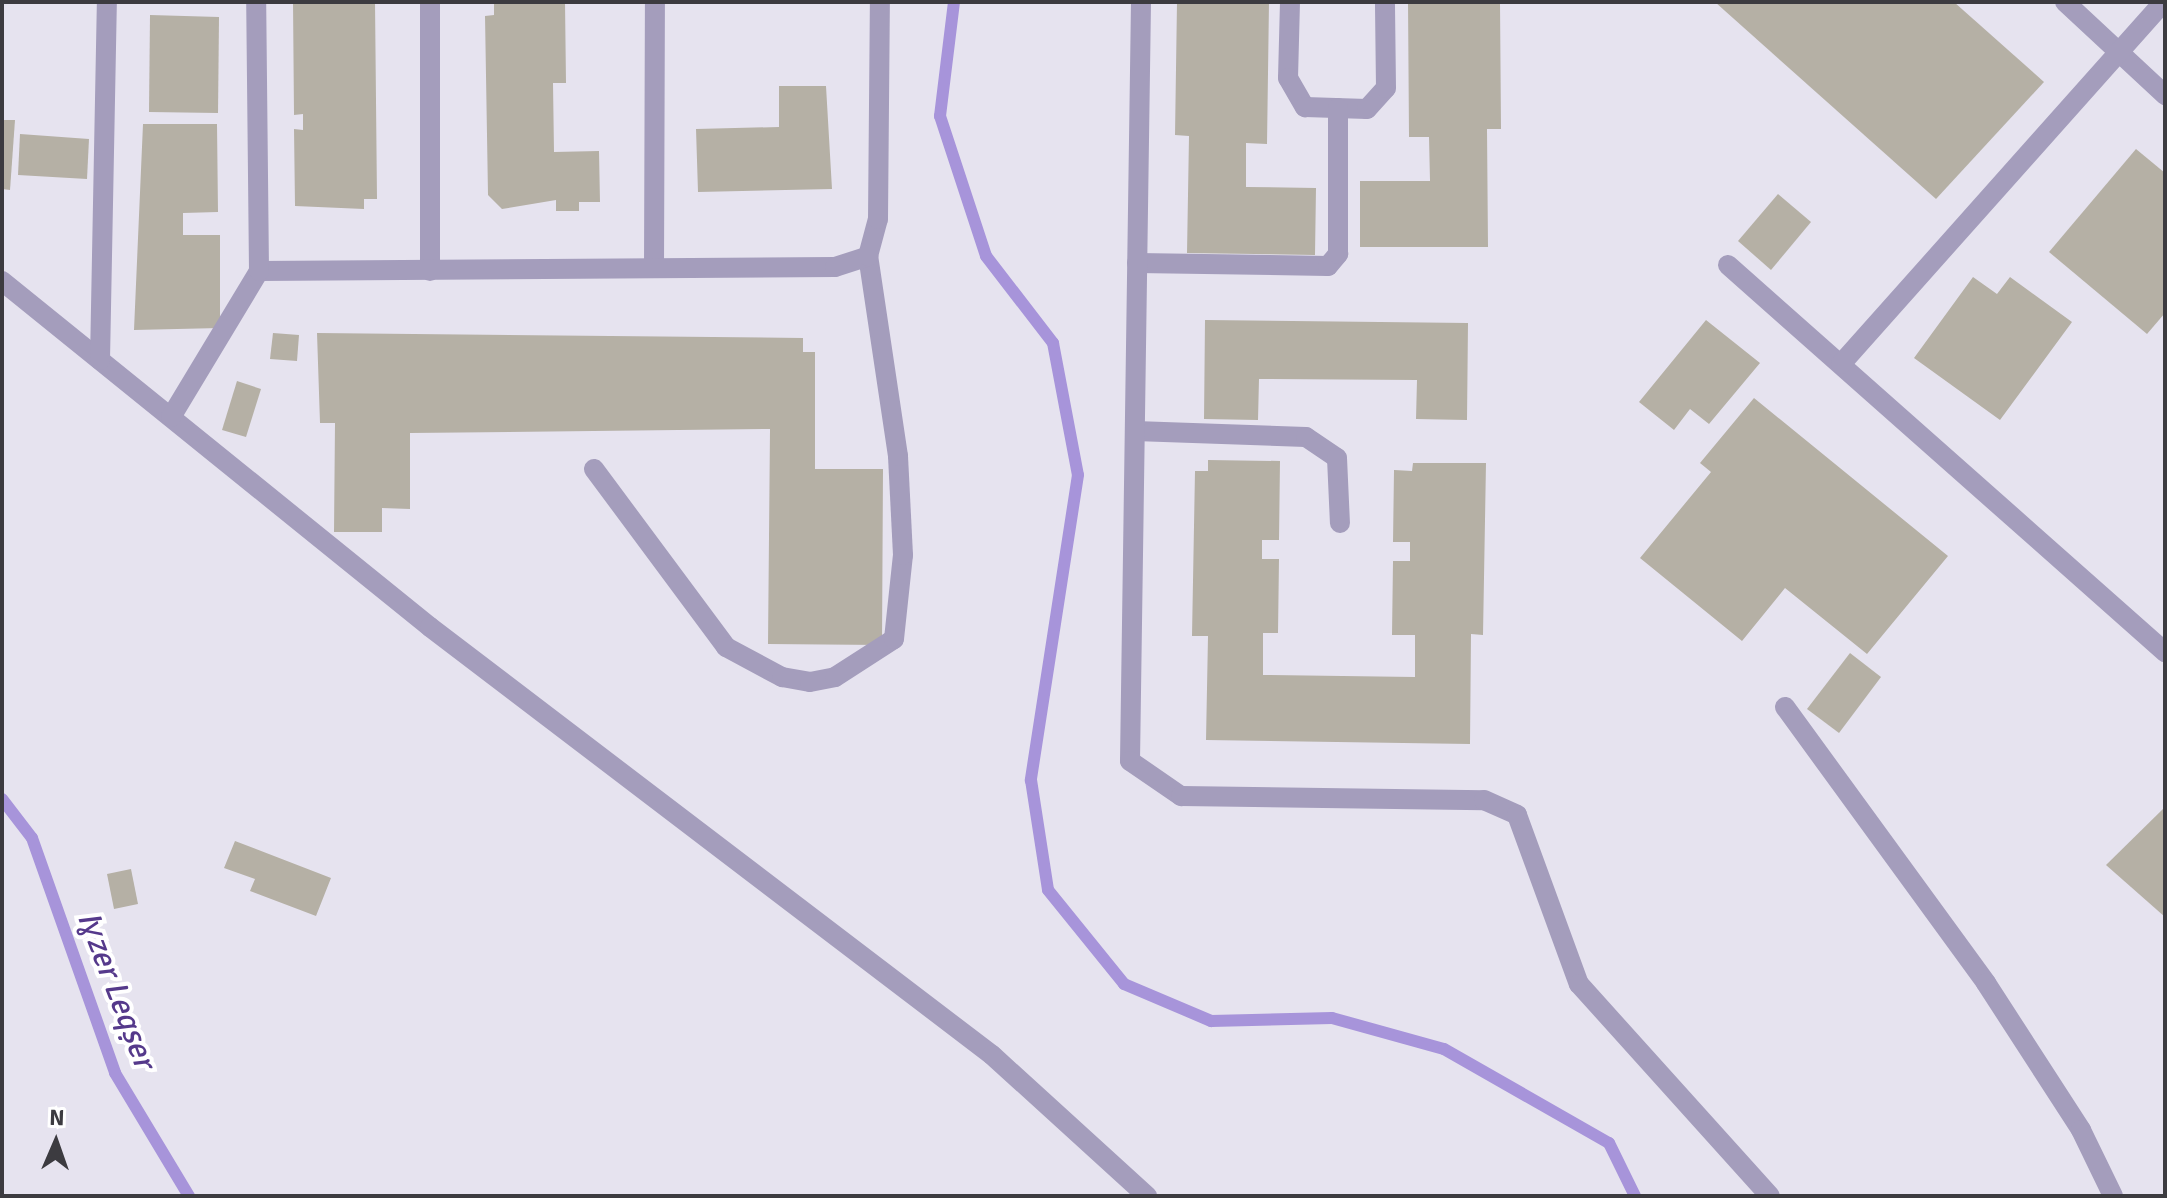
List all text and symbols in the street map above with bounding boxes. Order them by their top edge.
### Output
water label: Iɣzer Leqṣer [69,906,163,1074]
north arrow [16,1102,96,1182]
text: N [49,1104,65,1131]

